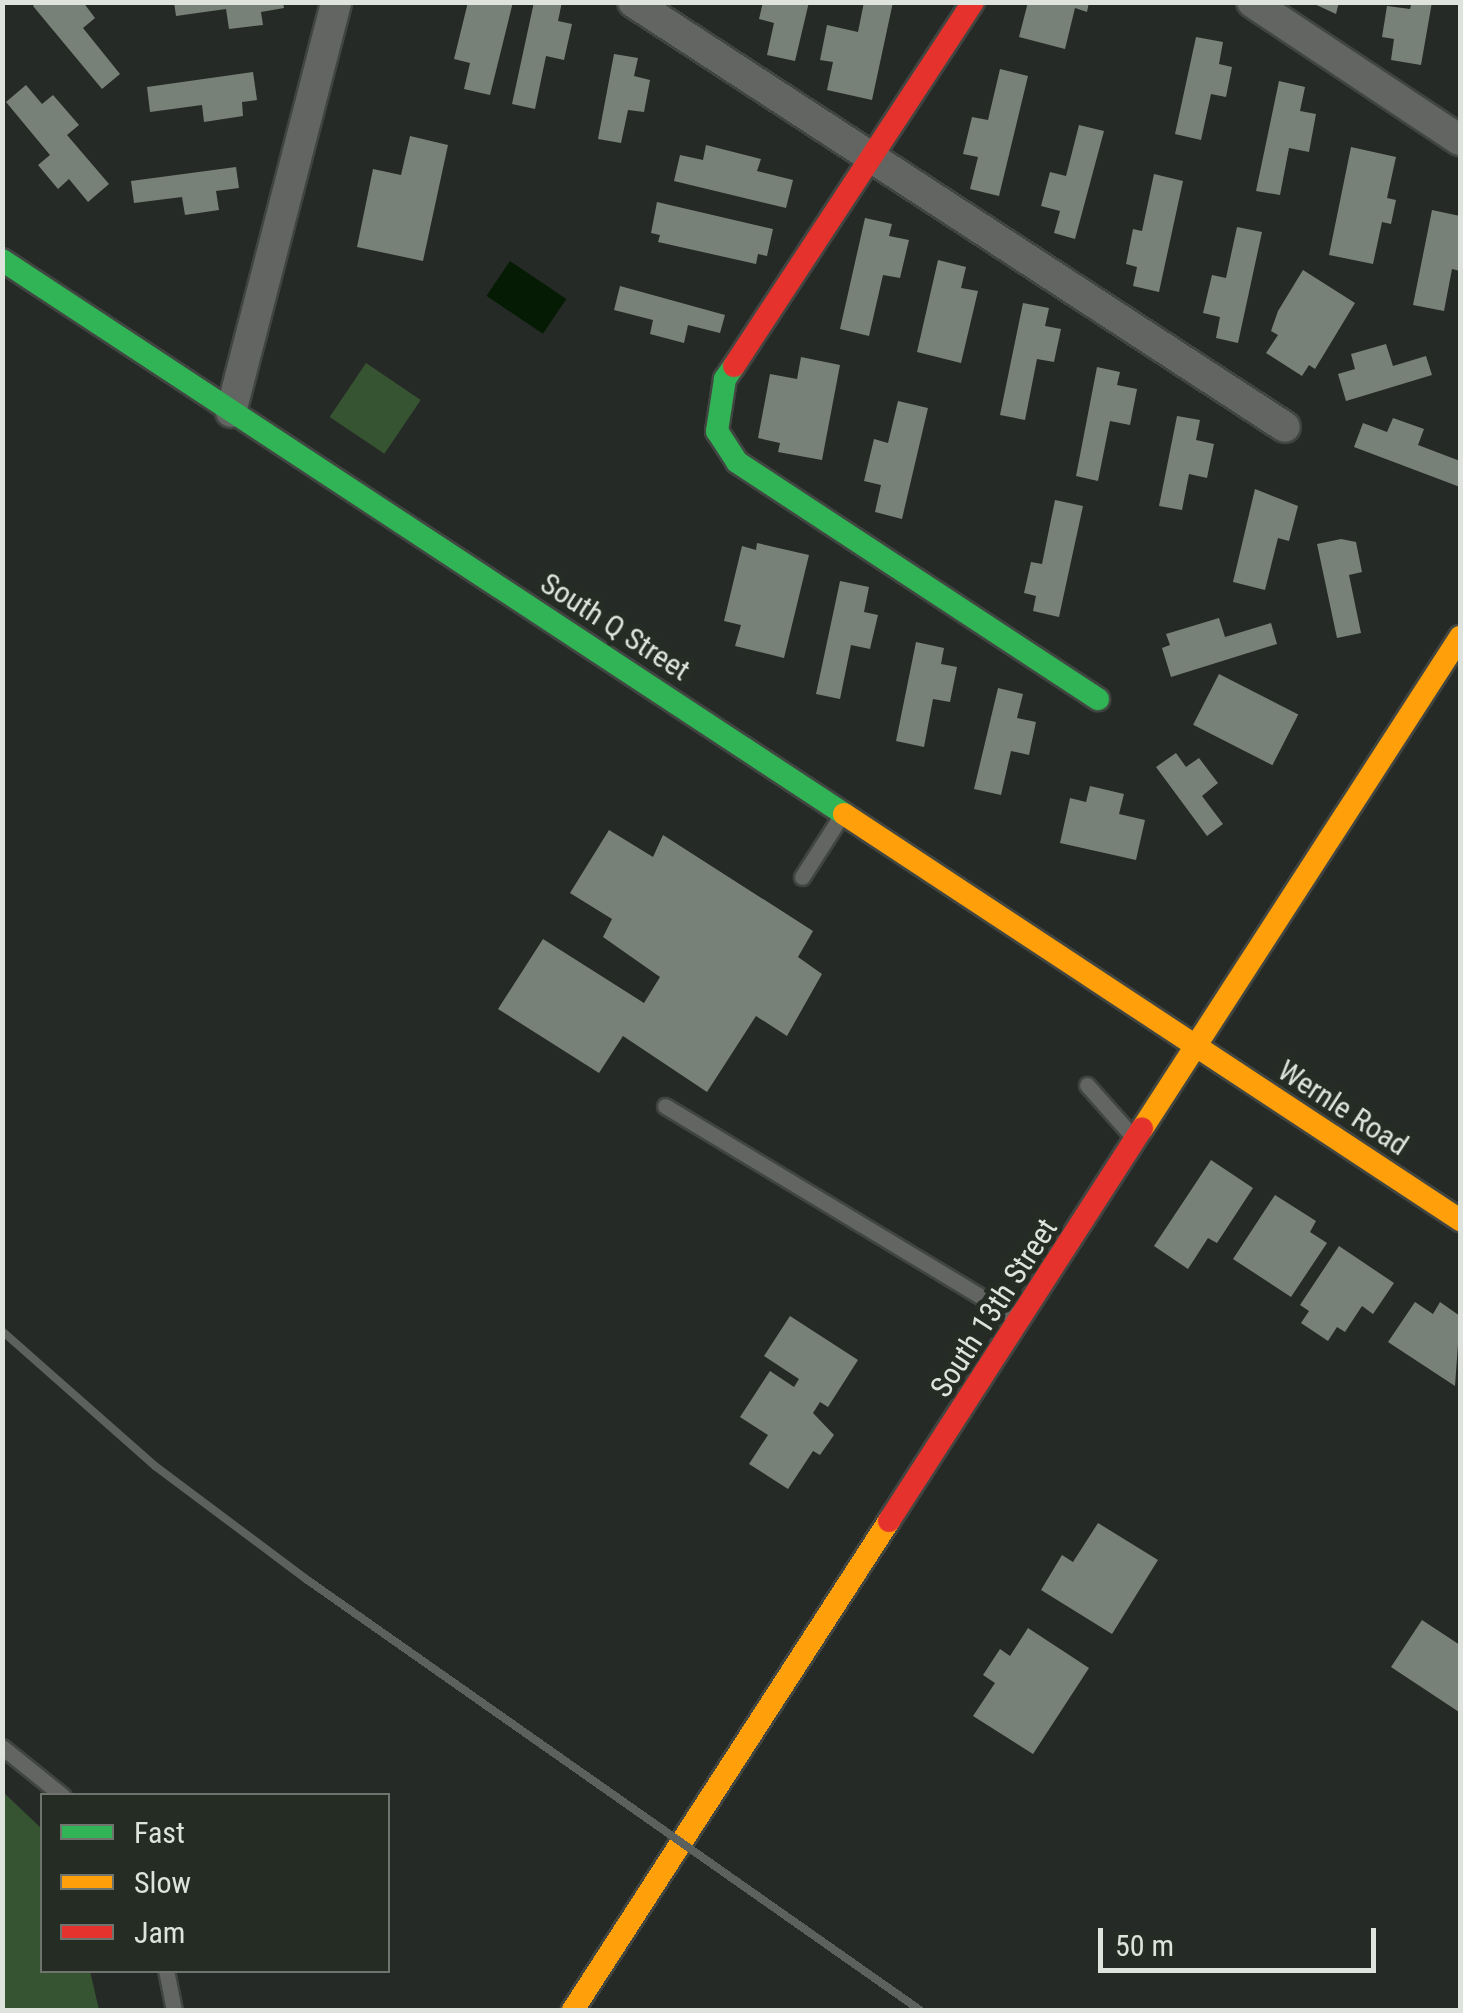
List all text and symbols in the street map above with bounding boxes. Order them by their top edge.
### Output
street label: South Q Street [534,565,696,689]
street label: Wernle Road [1271,1053,1415,1163]
street label: South 13th Street [923,1212,1065,1404]
legend [40,1793,390,1973]
text: Fast [134,1815,185,1850]
text: Slow [134,1865,191,1900]
scale bar [1103,1908,1380,1970]
text: Jam [134,1915,185,1950]
text: 50 m [1115,1928,1174,1963]

